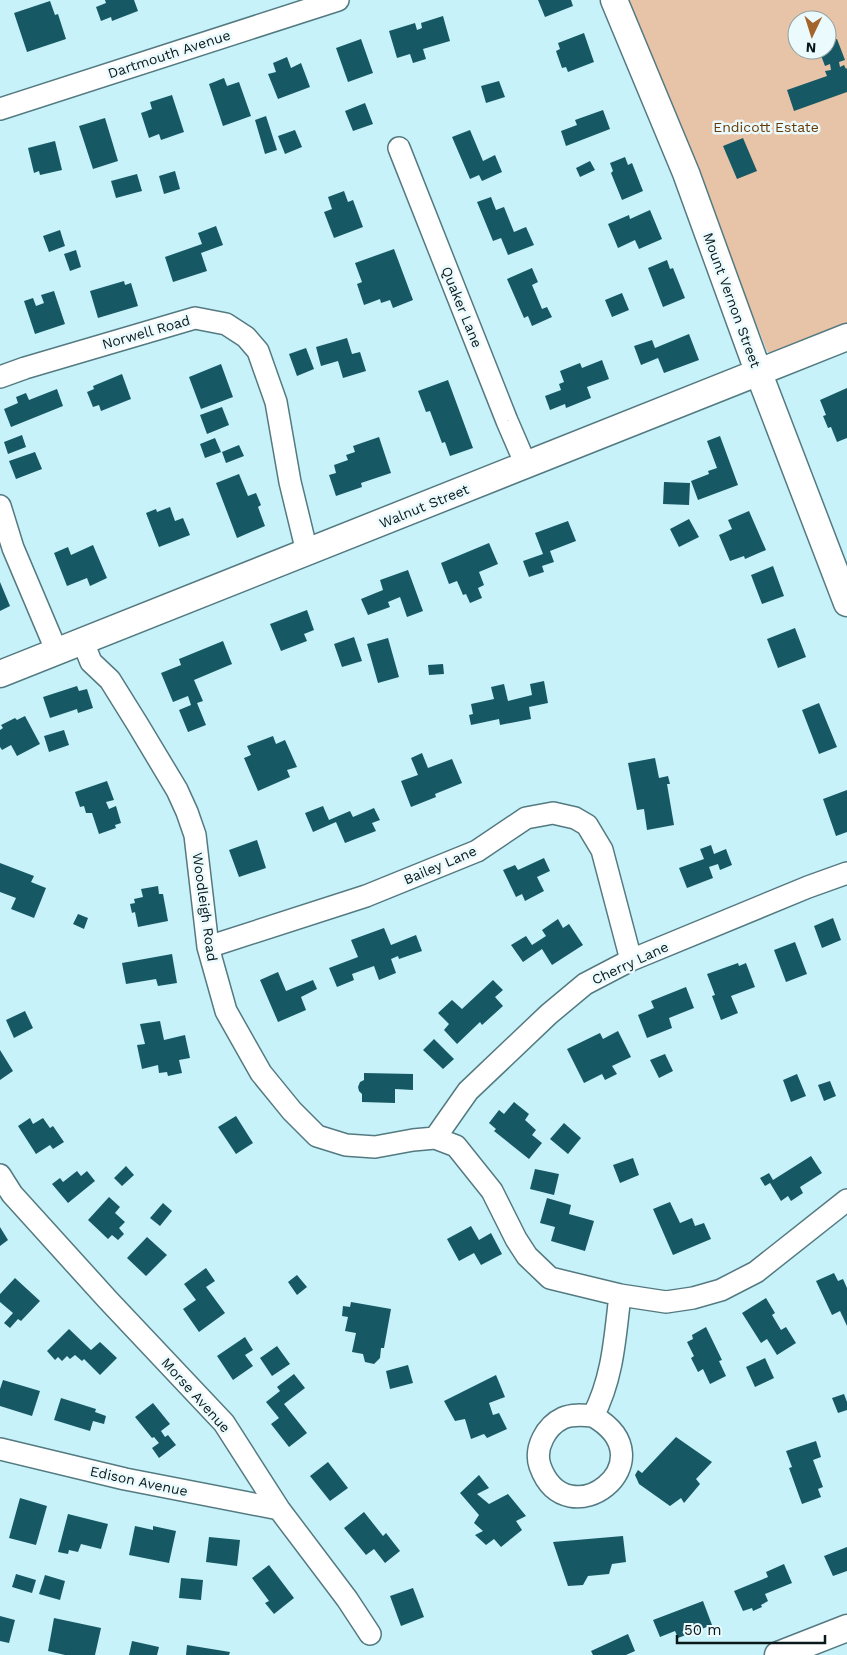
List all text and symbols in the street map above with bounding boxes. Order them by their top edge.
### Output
north arrow [787,10,837,60]
street label: Dartmouth Avenue [106,27,232,81]
text: N [805,40,817,56]
park label: Endicott Estate [713,119,819,135]
street label: Mount Vernon Street [700,230,764,370]
street label: Quaker Lane [438,264,486,350]
street label: Norwell Road [100,312,192,352]
street label: Walnut Street [377,481,471,531]
street label: Bailey Lane [401,842,479,888]
street label: Woodleigh Road [189,852,221,962]
street label: Cherry Lane [589,938,671,988]
street label: Morse Avenue [158,1354,234,1436]
street label: Edison Avenue [89,1463,189,1499]
scale bar [677,1612,824,1644]
text: 50 m [684,1621,721,1639]

